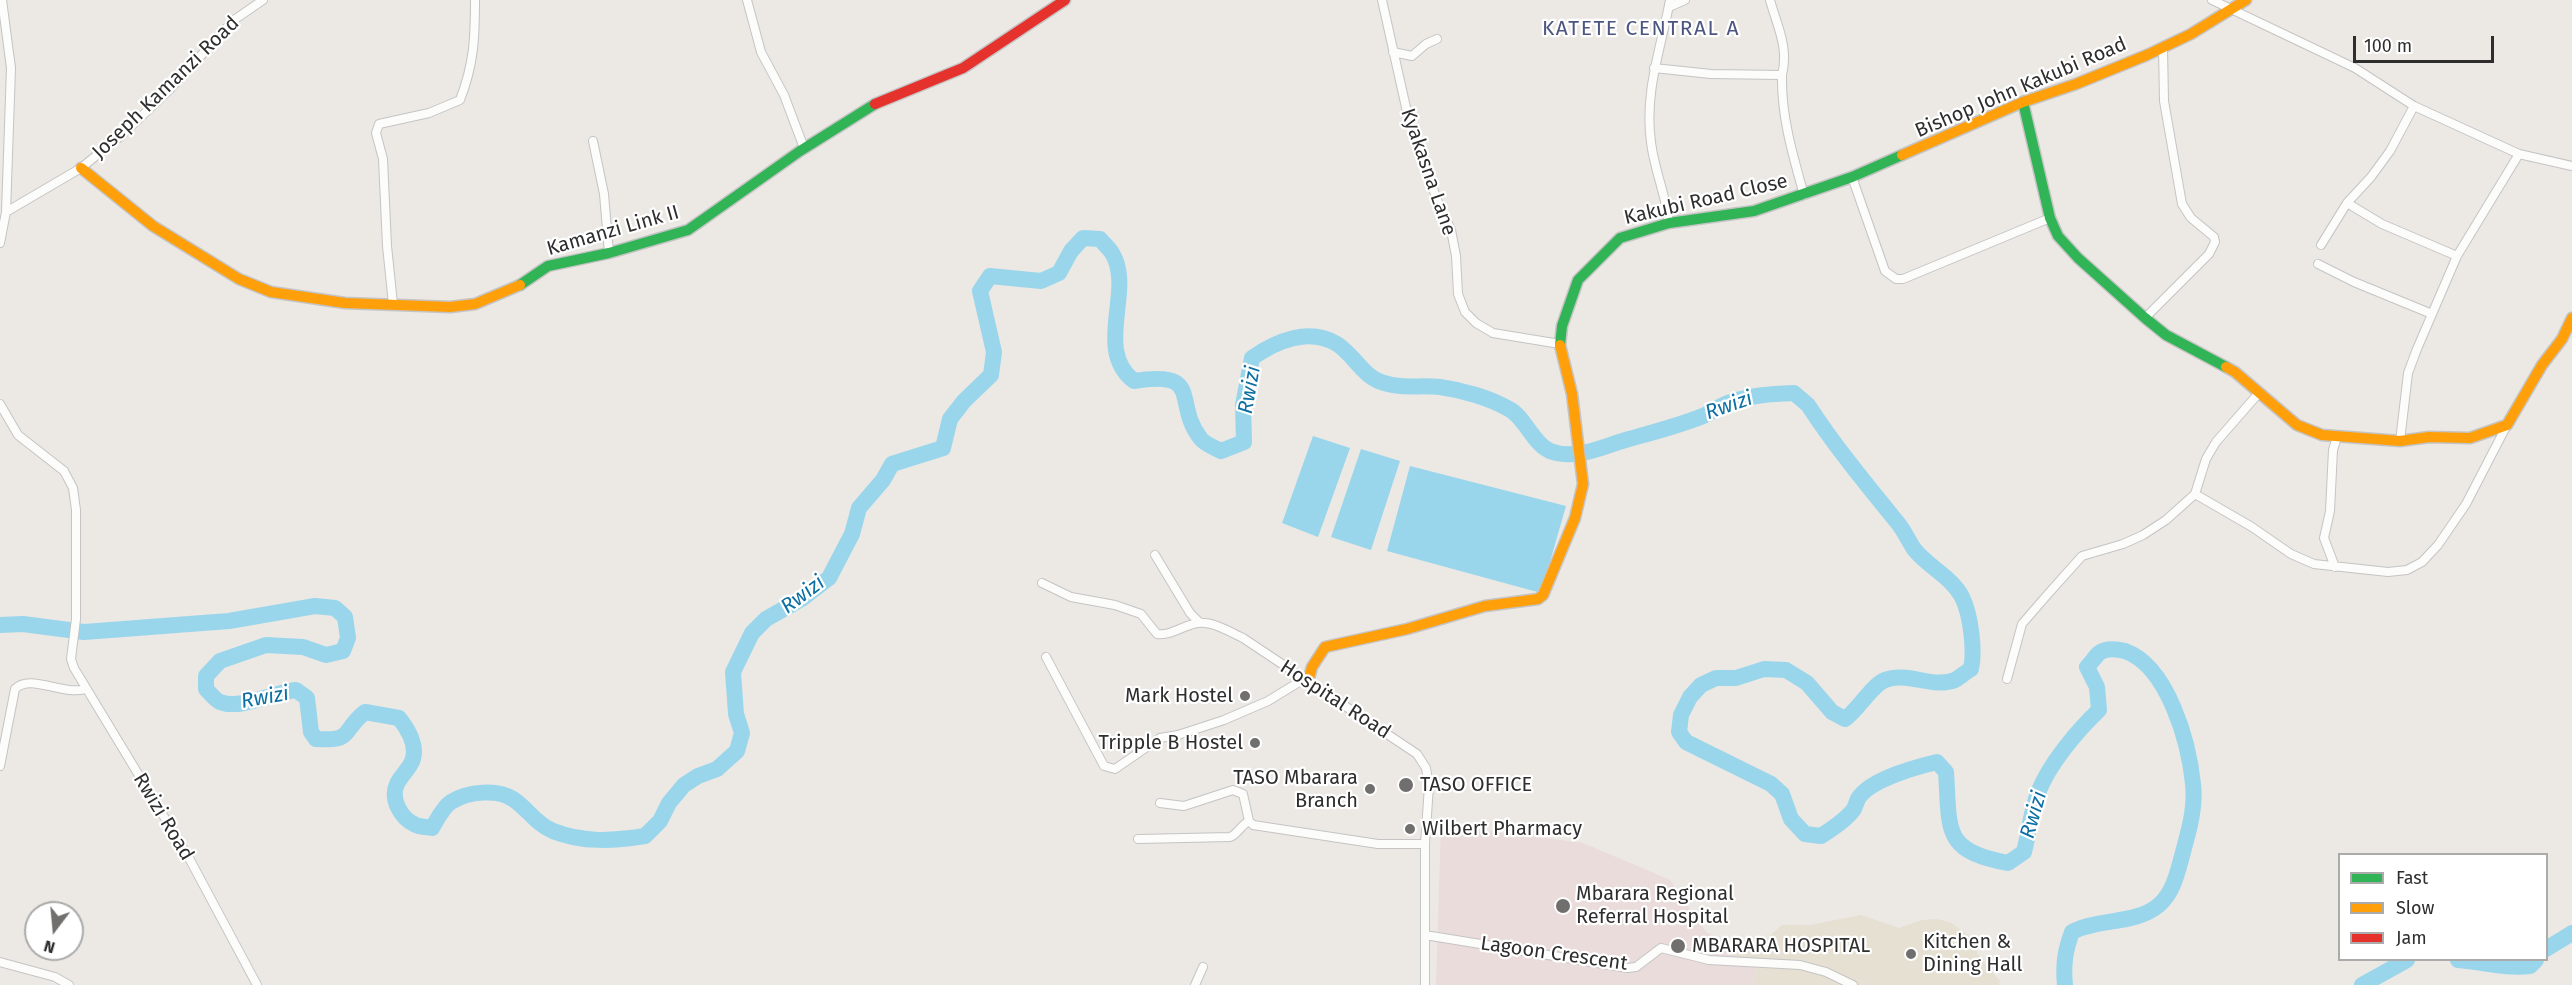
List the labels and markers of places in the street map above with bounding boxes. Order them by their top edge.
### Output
place label: Mark Hostel [1125,684,1233,708]
marker: Mark Hostel [1238,689,1252,703]
place label: Tripple B Hostel [1098,731,1243,755]
marker: Tripple B Hostel [1248,736,1262,750]
place label: TASO Mbarara Branch [1233,766,1358,813]
place label: TASO OFFICE [1420,773,1532,797]
marker: TASO OFFICE [1397,776,1415,794]
marker: TASO Mbarara Branch [1363,782,1377,796]
place label: Wilbert Pharmacy [1422,817,1582,841]
marker: Wilbert Pharmacy [1403,822,1417,836]
place label: Mbarara Regional Referral Hospital [1576,882,1734,929]
marker: Mbarara Regional Referral Hospital [1554,897,1572,915]
place label: Kitchen & Dining Hall [1923,930,2022,977]
place label: MBARARA HOSPITAL [1692,934,1870,958]
marker: MBARARA HOSPITAL [1669,937,1687,955]
marker: Kitchen & Dining Hall [1904,947,1918,961]

